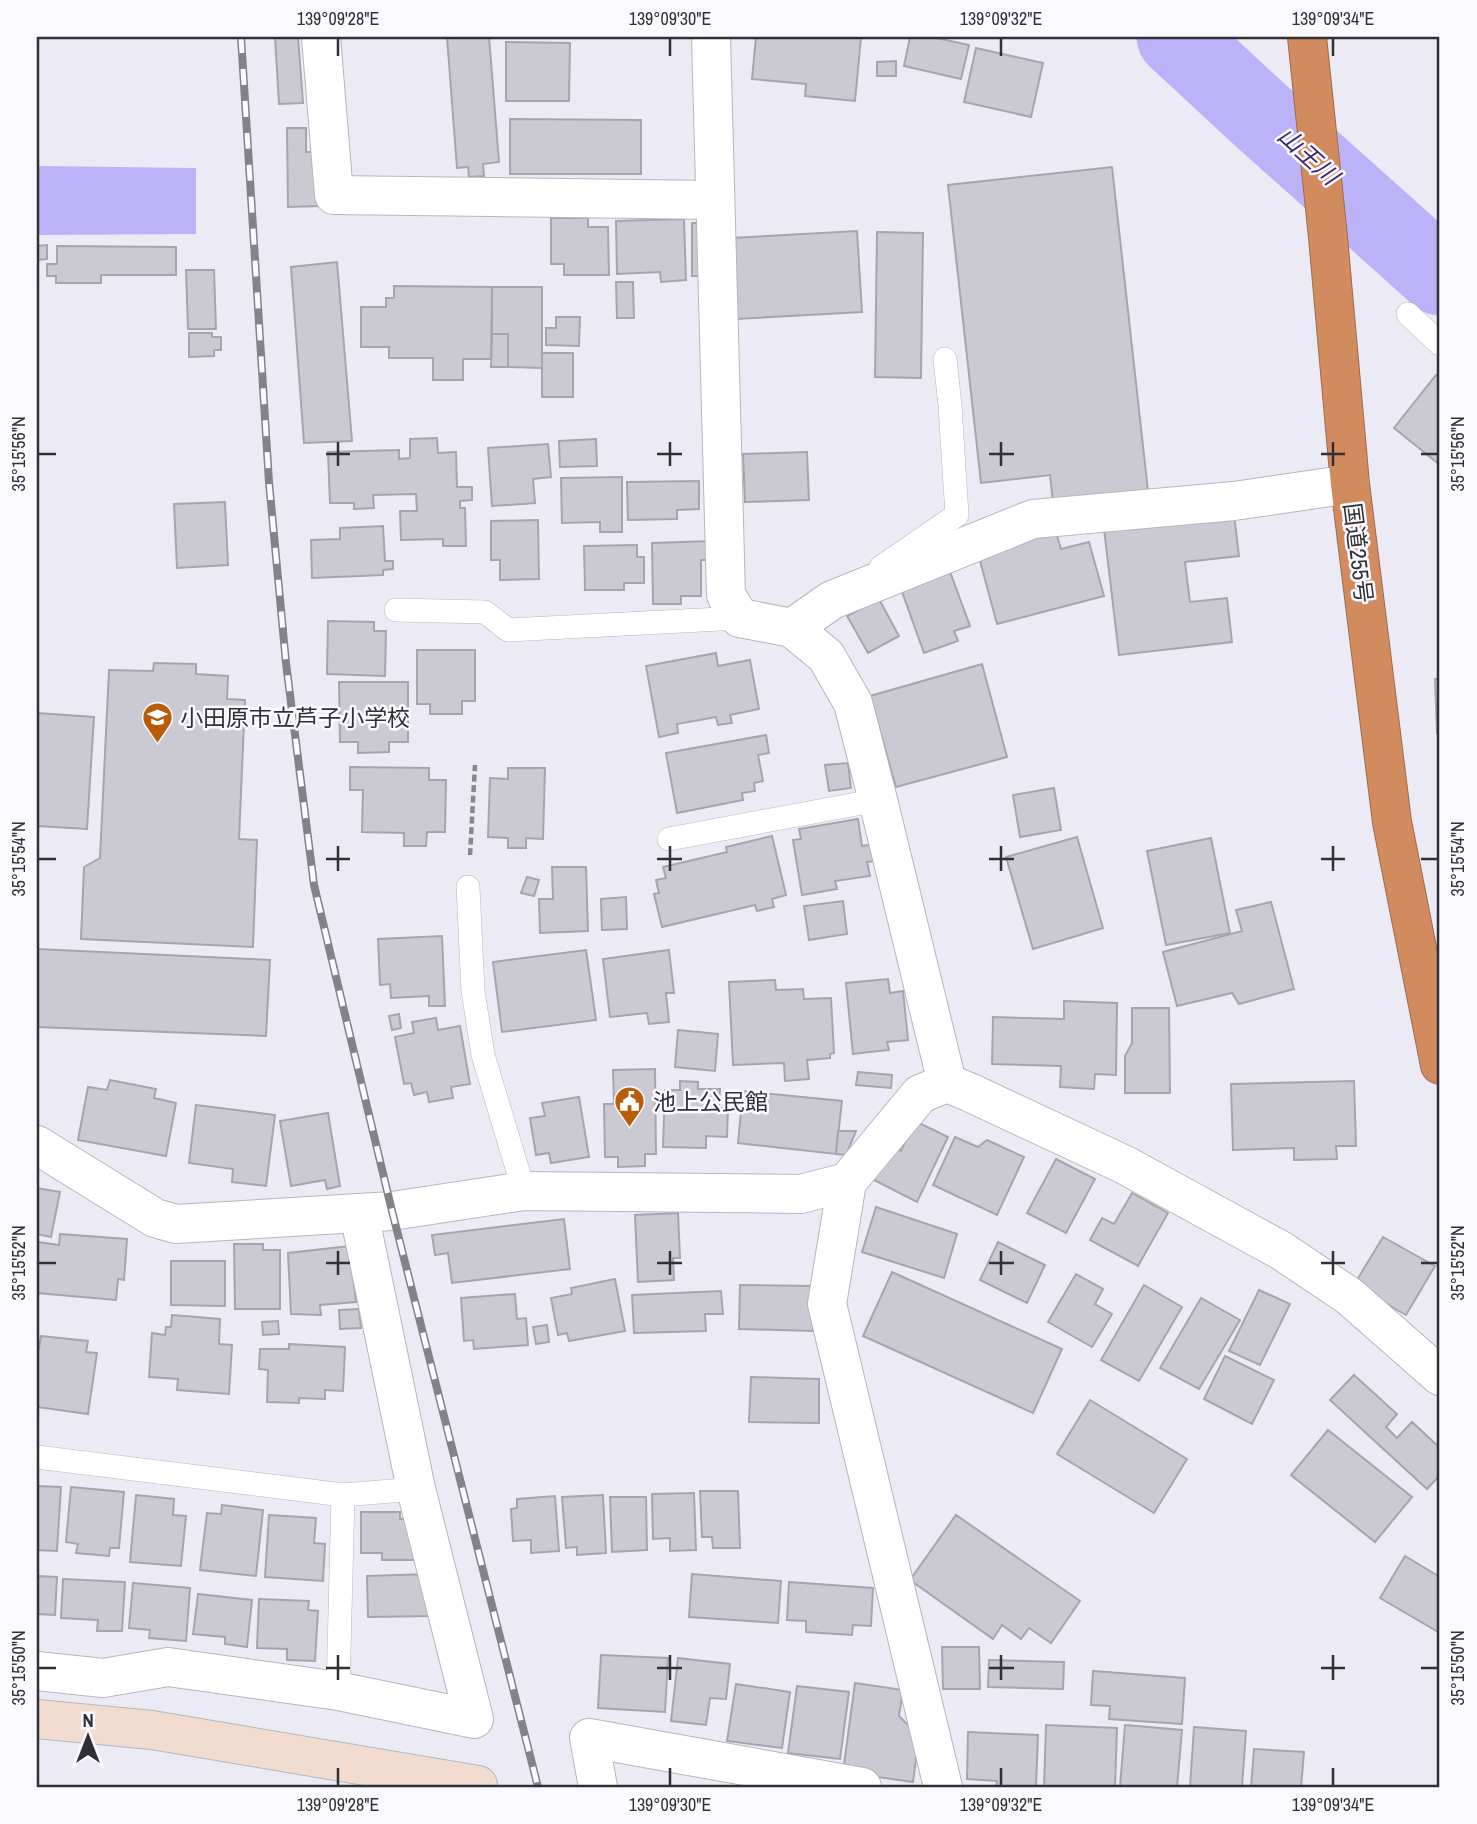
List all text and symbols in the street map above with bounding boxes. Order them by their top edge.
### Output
text: 139°09'28"E [297,6,379,31]
text: 139°09'30"E [629,6,711,31]
text: 139°09'32"E [960,6,1042,31]
text: 139°09'34"E [1292,6,1374,31]
water label: 山王川 [1271,119,1348,193]
text: 35°15'56"N [6,416,31,492]
text: 35°15'56"N [1445,416,1470,492]
street label: 国道255号 [1337,501,1380,605]
school or university icon: 小田原市立芦子小学校 [140,701,174,745]
place label: 小田原市立芦子小学校 [180,702,410,733]
text: 35°15'54"N [6,821,31,897]
text: 35°15'54"N [1445,821,1470,897]
public building icon: 池上公民館 [613,1085,647,1129]
place label: 池上公民館 [653,1086,768,1117]
text: 35°15'52"N [6,1225,31,1301]
text: 35°15'52"N [1445,1225,1470,1301]
text: 35°15'50"N [6,1630,31,1706]
text: 35°15'50"N [1445,1630,1470,1706]
north arrow [52,1702,122,1772]
text: N [82,1707,94,1733]
text: 139°09'28"E [297,1792,379,1817]
text: 139°09'30"E [629,1792,711,1817]
text: 139°09'32"E [960,1792,1042,1817]
text: 139°09'34"E [1292,1792,1374,1817]

